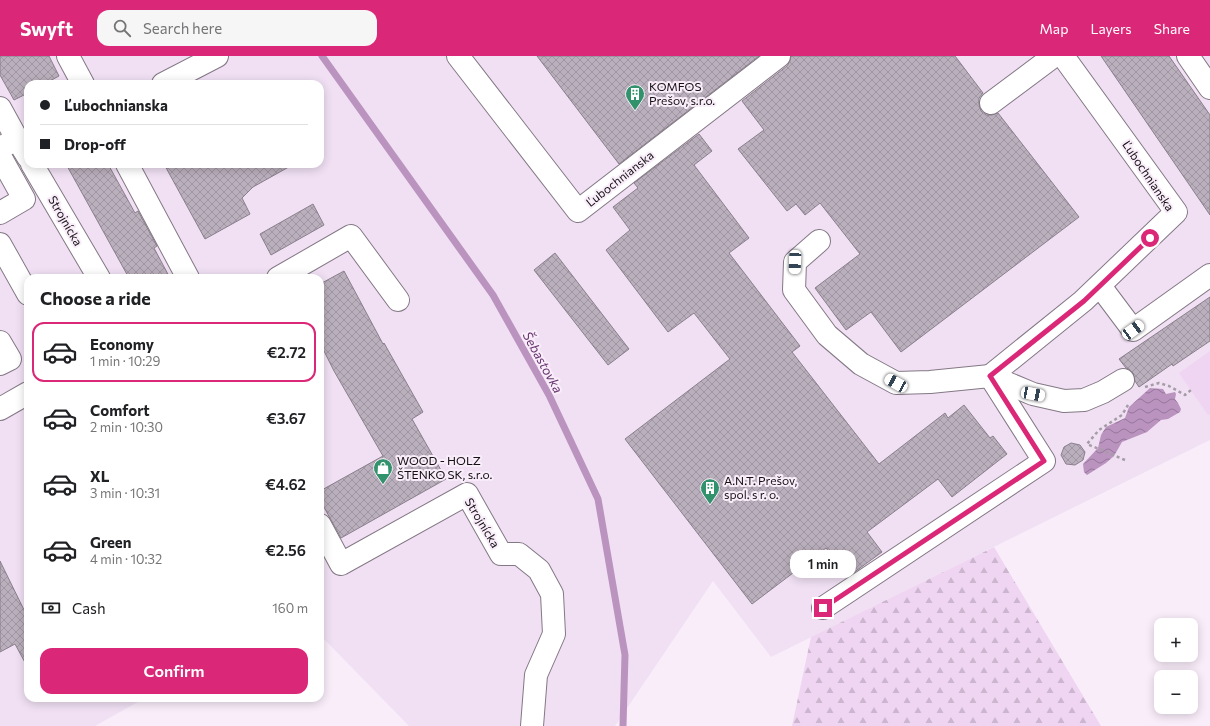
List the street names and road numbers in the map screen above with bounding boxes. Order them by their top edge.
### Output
street label: Ľubochnianska [1120,138,1178,213]
street label: Ľubochnianska [583,147,656,209]
street label: Strojnícka [46,193,86,248]
street label: Strojnícka [463,495,503,550]

